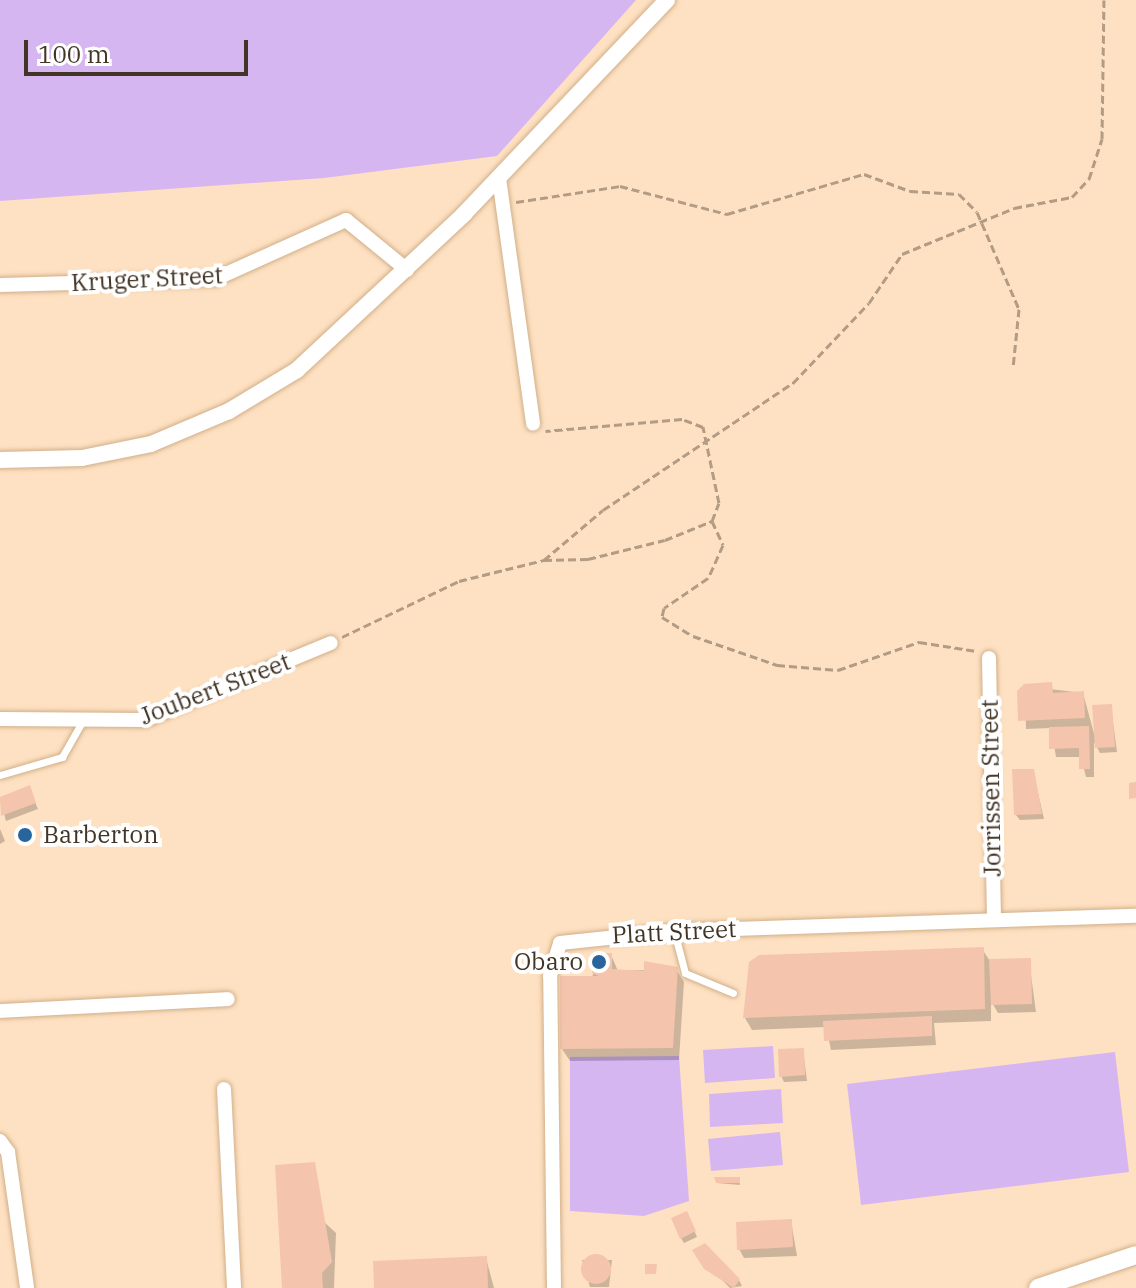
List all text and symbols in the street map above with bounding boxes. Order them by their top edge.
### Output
scale bar [28,24,252,74]
text: 100 m [38,38,110,70]
street label: Kruger Street [70,261,224,297]
street label: Joubert Street [136,647,294,731]
street label: Jorrissen Street [975,699,1007,877]
place label: Barberton [43,821,158,849]
marker: Barberton [14,824,36,846]
street label: Platt Street [611,914,737,950]
place label: Obaro [514,948,583,976]
marker: Obaro [590,953,608,971]

